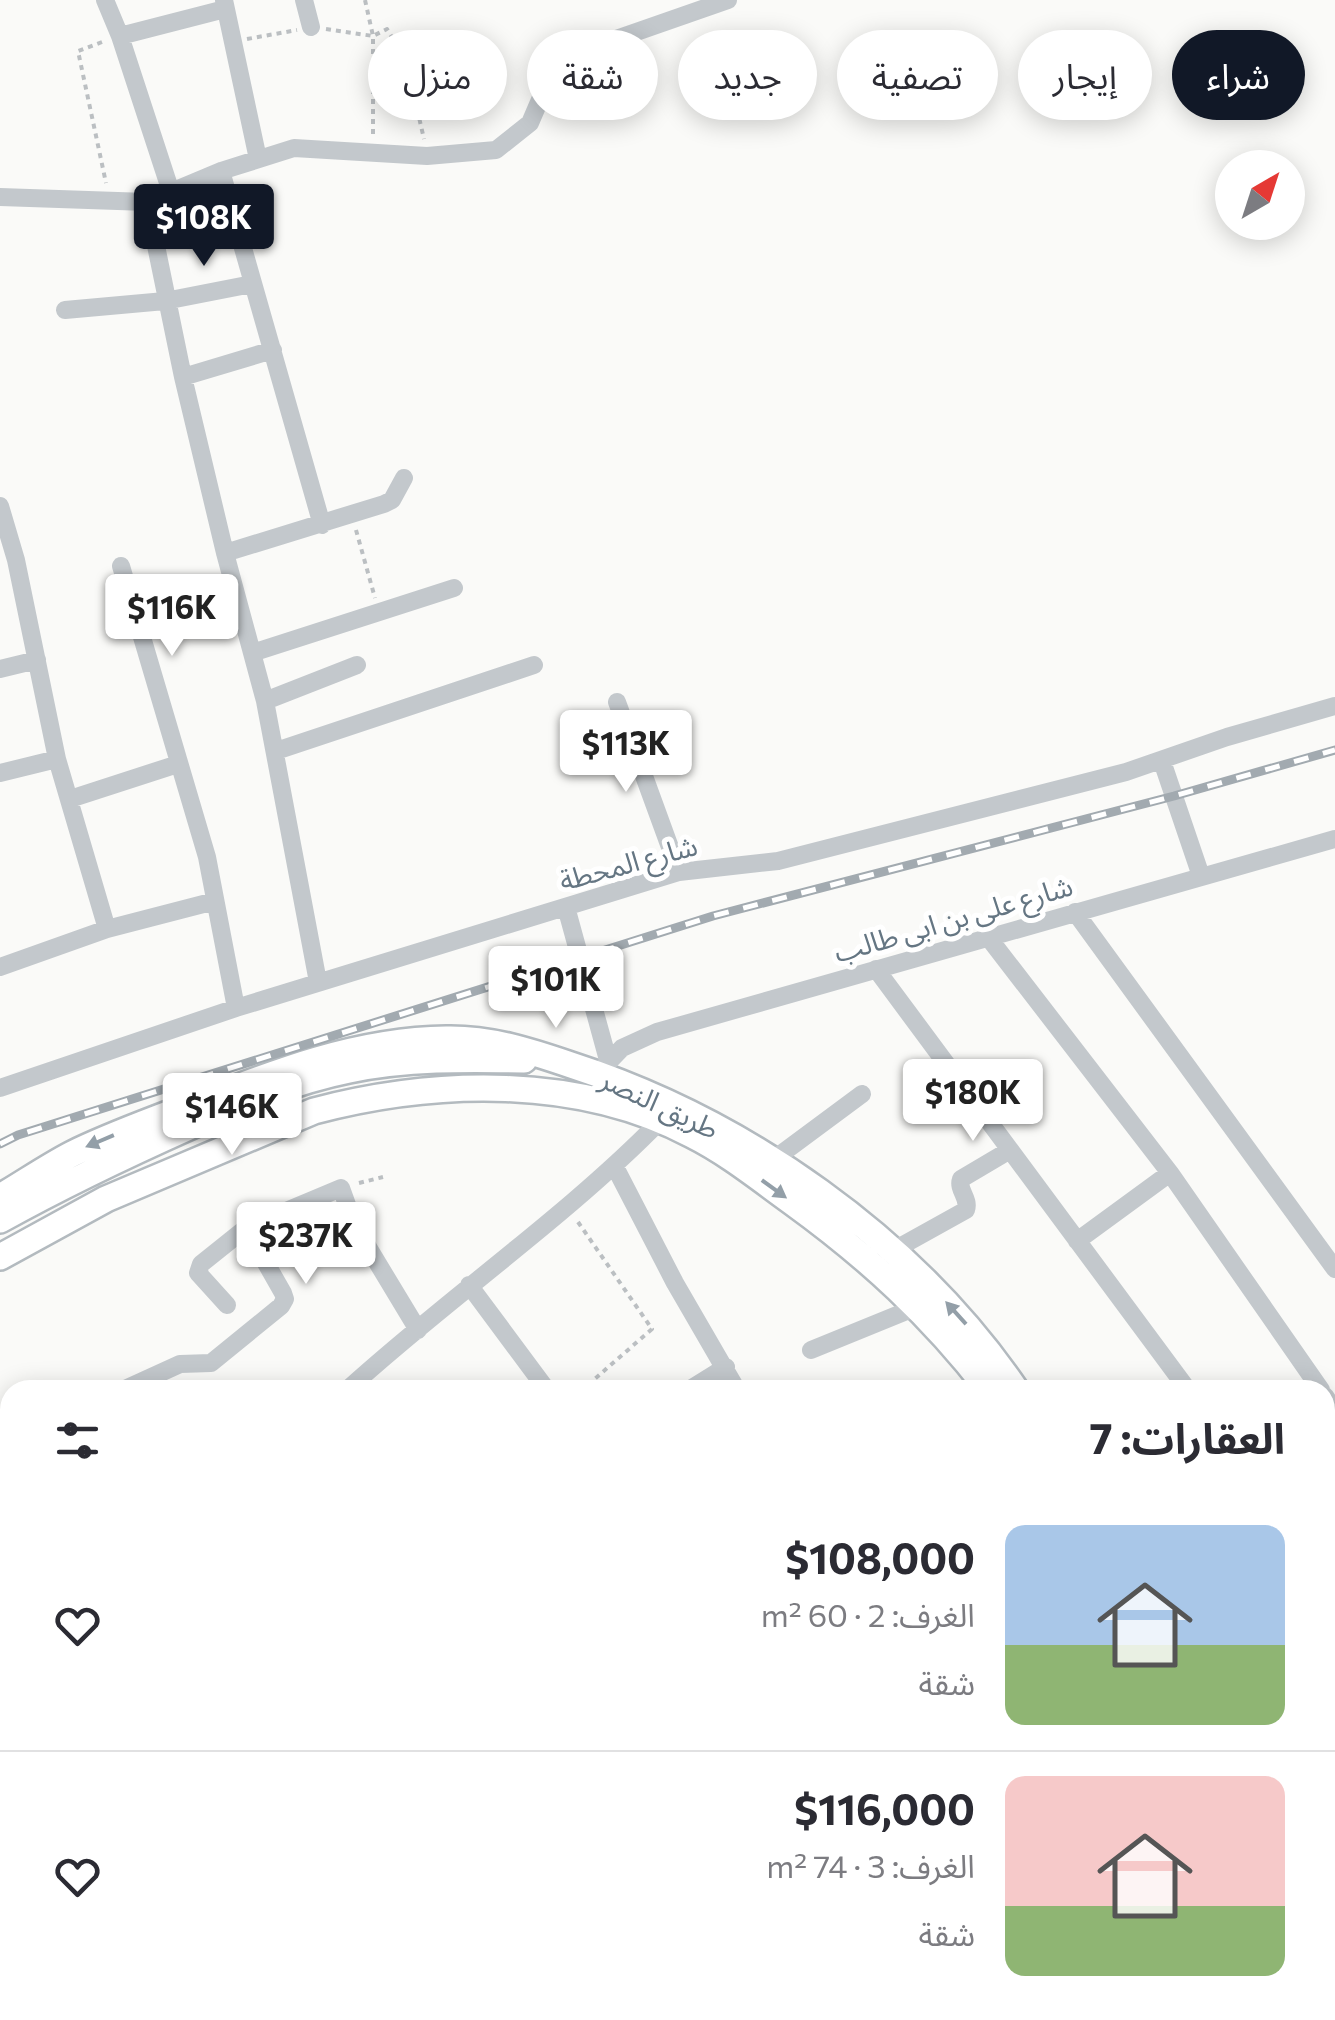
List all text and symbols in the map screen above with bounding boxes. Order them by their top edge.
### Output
chip: منزل [368,30,507,120]
chip: شقة [527,30,658,120]
chip: جديد [678,30,817,120]
chip: تصفية [837,30,998,120]
chip: إيجار [1018,30,1152,120]
chip: شراء [1172,30,1305,120]
north arrow [1215,150,1305,240]
map controls [1215,150,1305,240]
pin: $108K [134,184,274,269]
text: $108K [156,196,252,236]
pin: $116K [102,574,242,659]
text: $116K [127,586,217,626]
pin: $113K [556,710,696,795]
text: $113K [582,722,670,762]
street label: شارع المحطة [555,827,702,902]
street label: شارع على بن ابى طالب [830,868,1078,973]
pin: $101K [486,946,626,1031]
text: $101K [511,958,601,998]
pin: $180K [903,1059,1043,1144]
street label: طريق النصر [594,1060,725,1147]
text: $180K [925,1071,1021,1111]
pin: $146K [162,1073,302,1158]
text: $146K [185,1085,279,1125]
one-way arrow [85,1133,115,1149]
one-way arrow [761,1179,787,1198]
pin: $237K [236,1202,376,1287]
text: $237K [259,1214,353,1254]
one-way arrow [945,1301,968,1325]
text: العقارات: 7 [1089,1411,1285,1463]
icon: filters [50,1413,105,1468]
text: $108,000 [785,1531,975,1583]
icon: home [1085,1565,1205,1685]
text: الغرف: 2 · 60 m² [761,1594,975,1634]
icon: heart [50,1598,105,1653]
text: شقة [919,1662,975,1702]
text: $116,000 [794,1782,975,1834]
icon: home [1085,1816,1205,1936]
text: الغرف: 3 · 74 m² [766,1845,975,1885]
icon: heart [50,1849,105,1904]
text: شقة [919,1913,975,1953]

